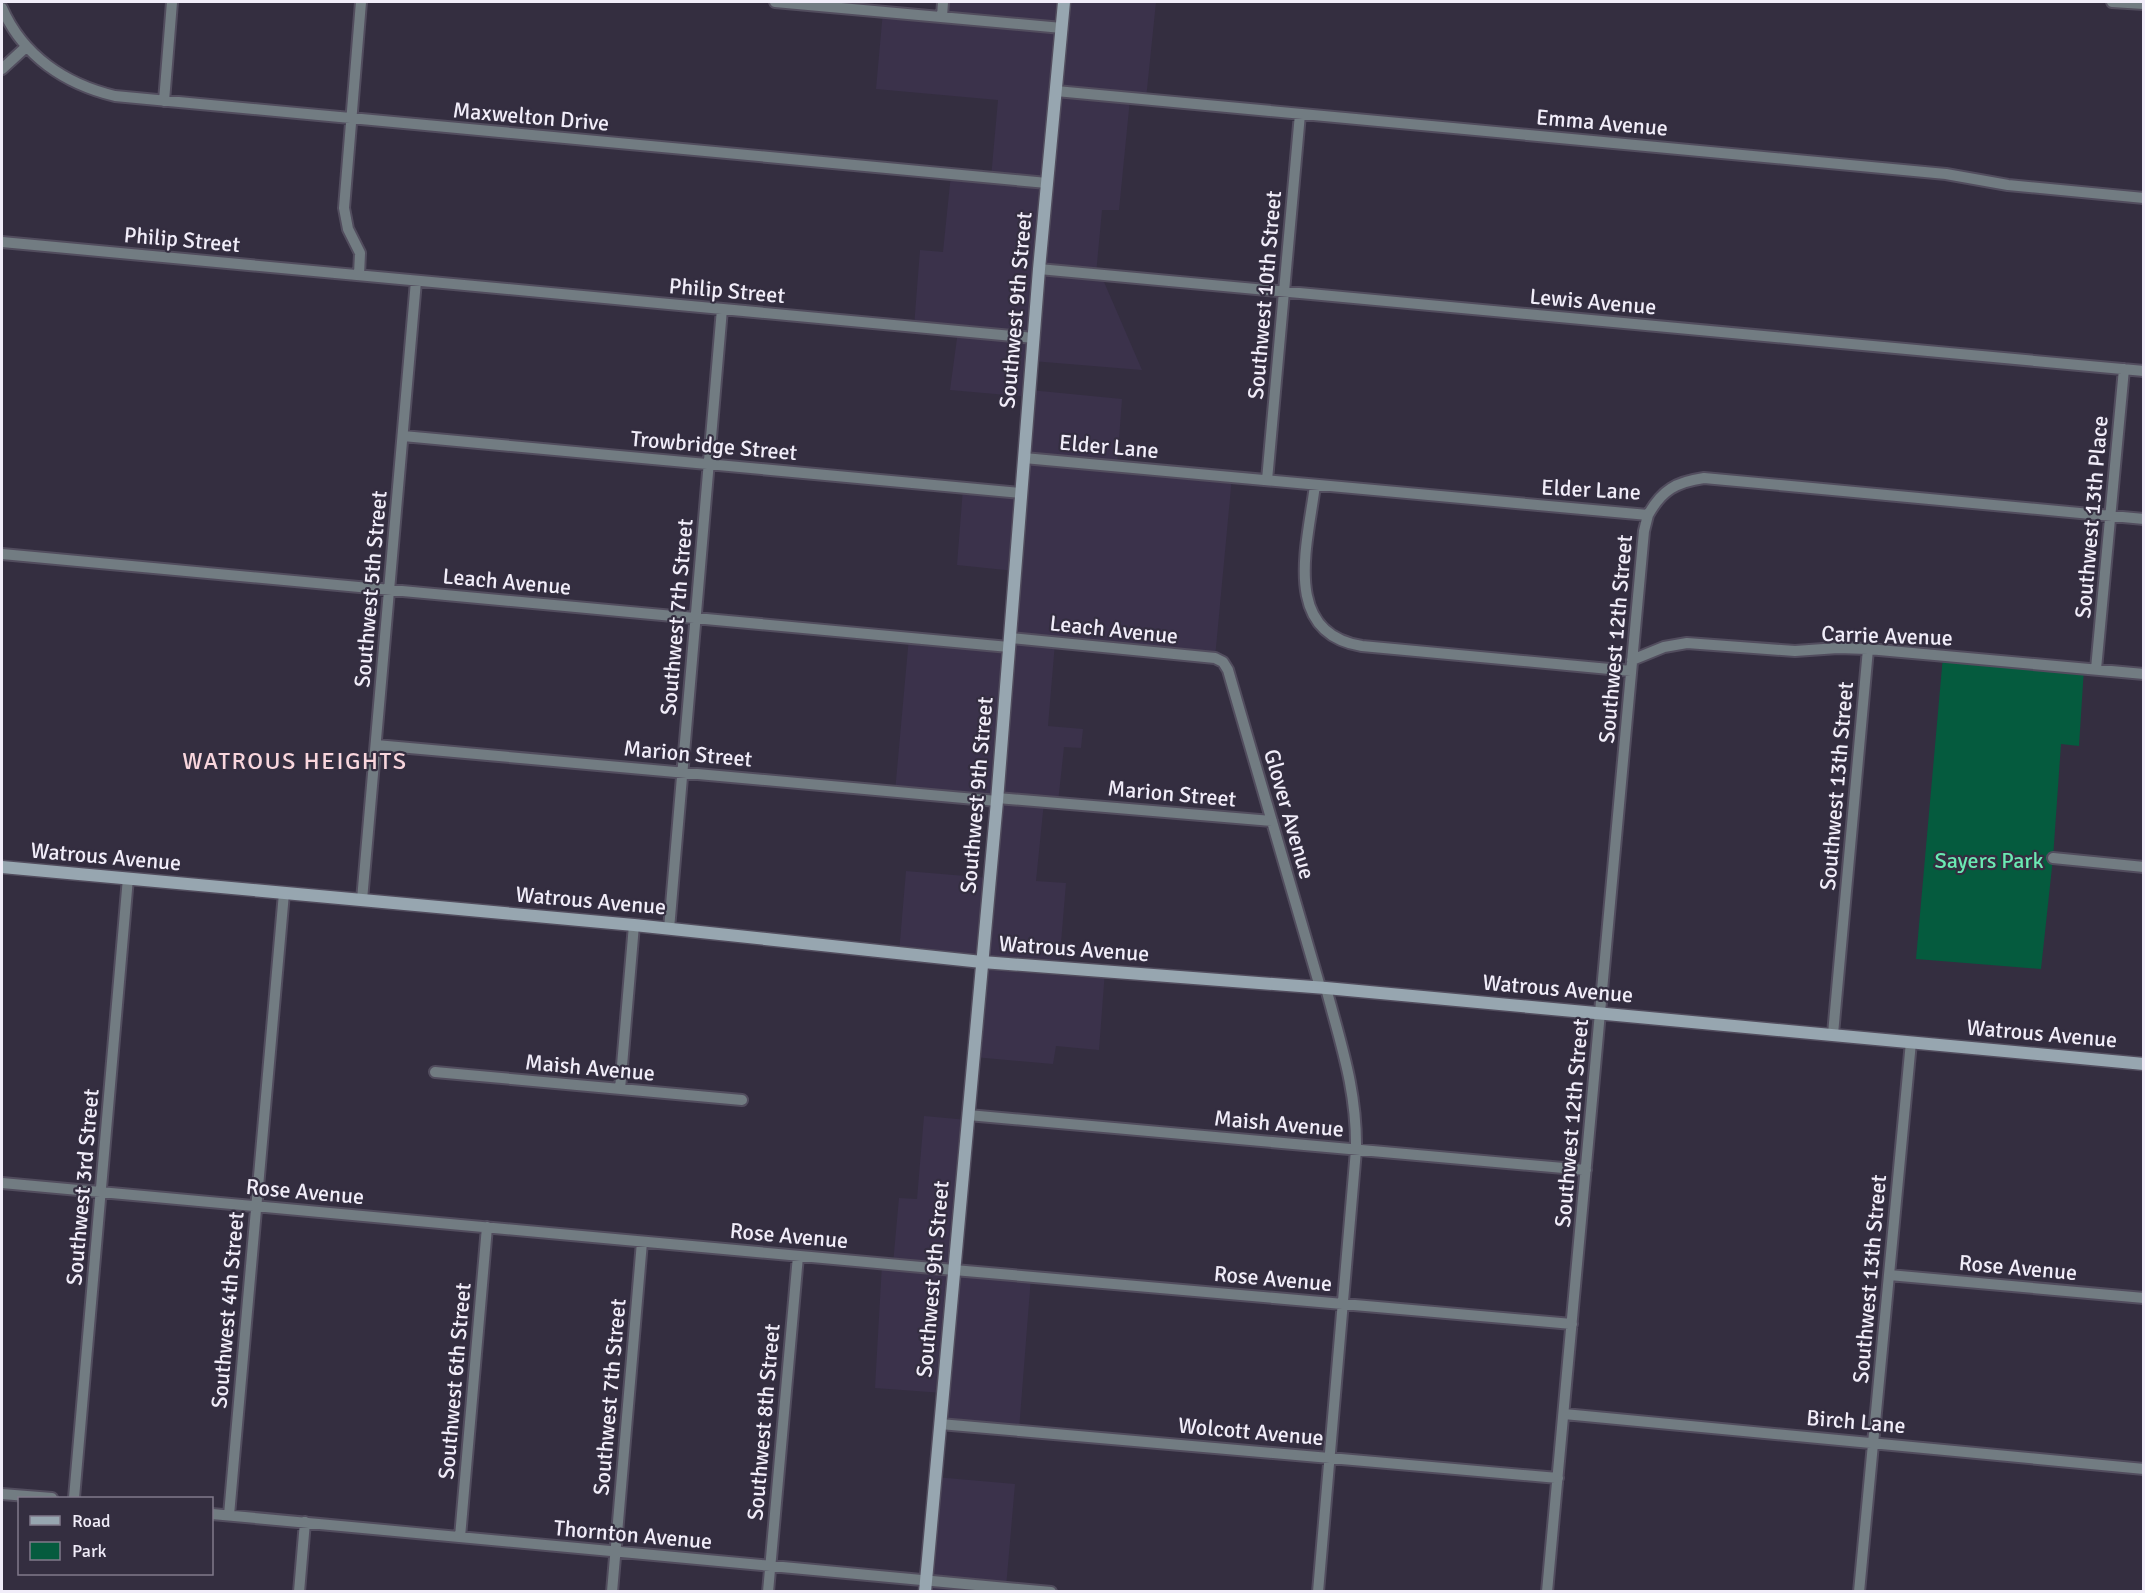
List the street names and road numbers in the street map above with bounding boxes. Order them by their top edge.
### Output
street label: Maxwelton Drive [452,96,610,137]
street label: Emma Avenue [1535,103,1669,142]
street label: Southwest 10th Street [1242,189,1287,401]
street label: Southwest 9th Street [993,210,1038,410]
street label: Philip Street [123,221,241,258]
street label: Philip Street [668,272,786,309]
street label: Lewis Avenue [1528,283,1657,320]
street label: Southwest 13th Place [2069,415,2114,620]
street label: Trowbridge Street [630,425,799,466]
street label: Elder Lane [1058,429,1160,464]
street label: Elder Lane [1540,473,1642,506]
street label: Southwest 5th Street [348,489,393,689]
street label: Southwest 7th Street [654,517,699,717]
street label: Southwest 12th Street [1593,533,1638,745]
street label: Leach Avenue [442,562,572,601]
street label: Leach Avenue [1048,609,1180,650]
street label: Carrie Avenue [1821,620,1953,651]
street label: Southwest 13th Street [1814,680,1859,892]
street label: Southwest 9th Street [954,695,999,895]
street label: Marion Street [623,734,754,773]
street label: Glover Avenue [1258,746,1321,882]
street label: Marion Street [1107,774,1238,813]
street label: Watrous Avenue [30,836,182,877]
street label: Watrous Avenue [515,880,667,921]
street label: Watrous Avenue [998,930,1150,967]
street label: Watrous Avenue [1482,968,1634,1009]
street label: Watrous Avenue [1966,1013,2118,1054]
street label: Southwest 12th Street [1549,1017,1594,1229]
street label: Maish Avenue [524,1048,656,1087]
street label: Southwest 3rd Street [60,1087,105,1287]
street label: Maish Avenue [1213,1104,1345,1143]
street label: Rose Avenue [245,1173,365,1210]
street label: Southwest 13th Street [1847,1173,1892,1385]
street label: Southwest 9th Street [910,1179,955,1379]
street label: Southwest 4th Street [205,1210,250,1410]
street label: Rose Avenue [729,1217,849,1254]
street label: Rose Avenue [1958,1249,2078,1286]
street label: Rose Avenue [1213,1260,1333,1297]
street label: Southwest 6th Street [432,1281,477,1481]
street label: Southwest 7th Street [587,1297,632,1497]
street label: Southwest 8th Street [741,1322,786,1522]
street label: Birch Lane [1805,1404,1907,1439]
street label: Wolcott Avenue [1177,1412,1325,1451]
street label: Thornton Avenue [553,1514,713,1555]

